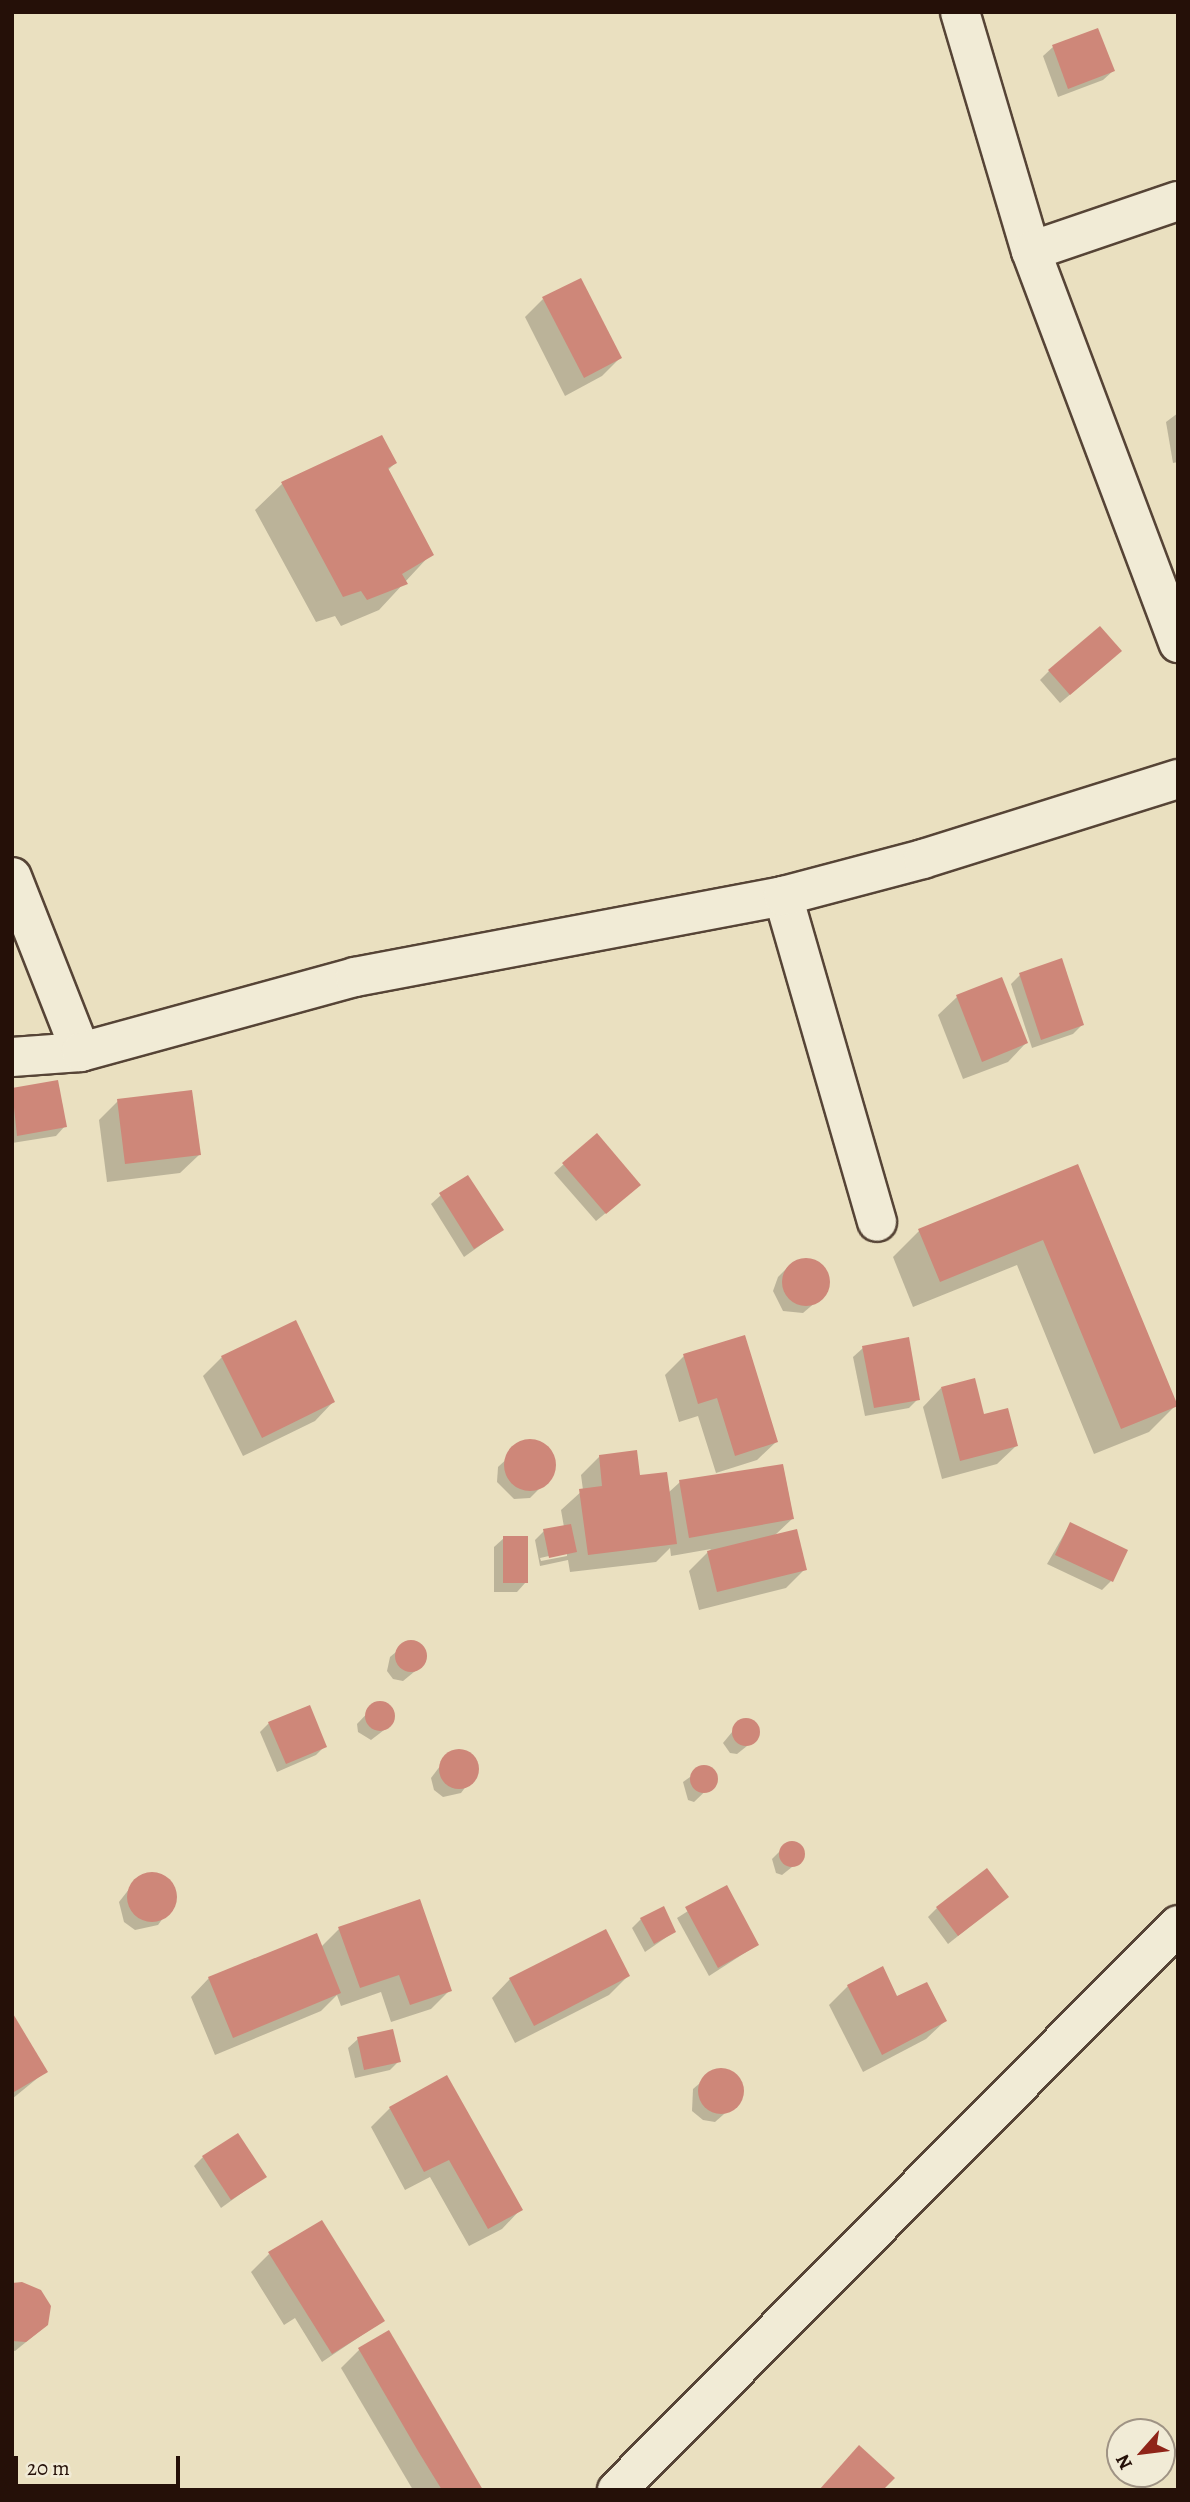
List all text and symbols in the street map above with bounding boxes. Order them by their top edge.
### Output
north arrow [1106,2418,1176,2488]
scale bar [18,2442,184,2486]
text: N [1109,2450,1139,2474]
text: 20 m [27,2454,70,2482]

